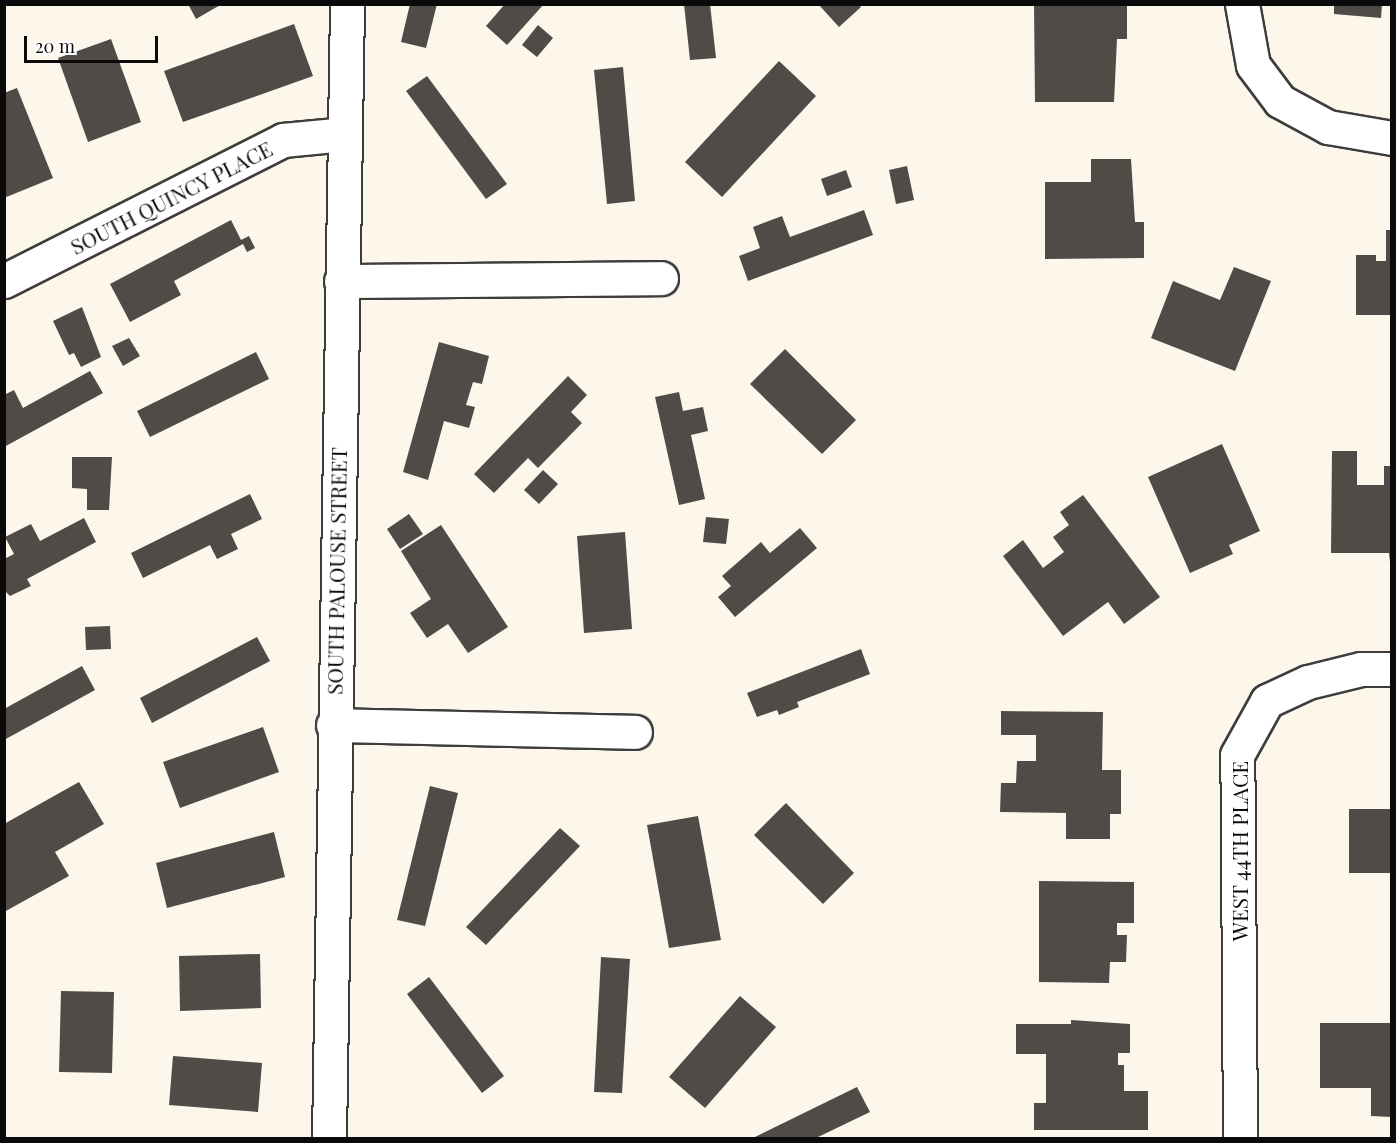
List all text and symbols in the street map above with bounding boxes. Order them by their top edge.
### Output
scale bar [27,24,160,62]
text: 20 m [35,34,75,58]
street label: SOUTH QUINCY PLACE [66,135,276,259]
street label: SOUTH PALOUSE STREET [321,447,351,695]
street label: WEST 44TH PLACE [1226,760,1252,942]

